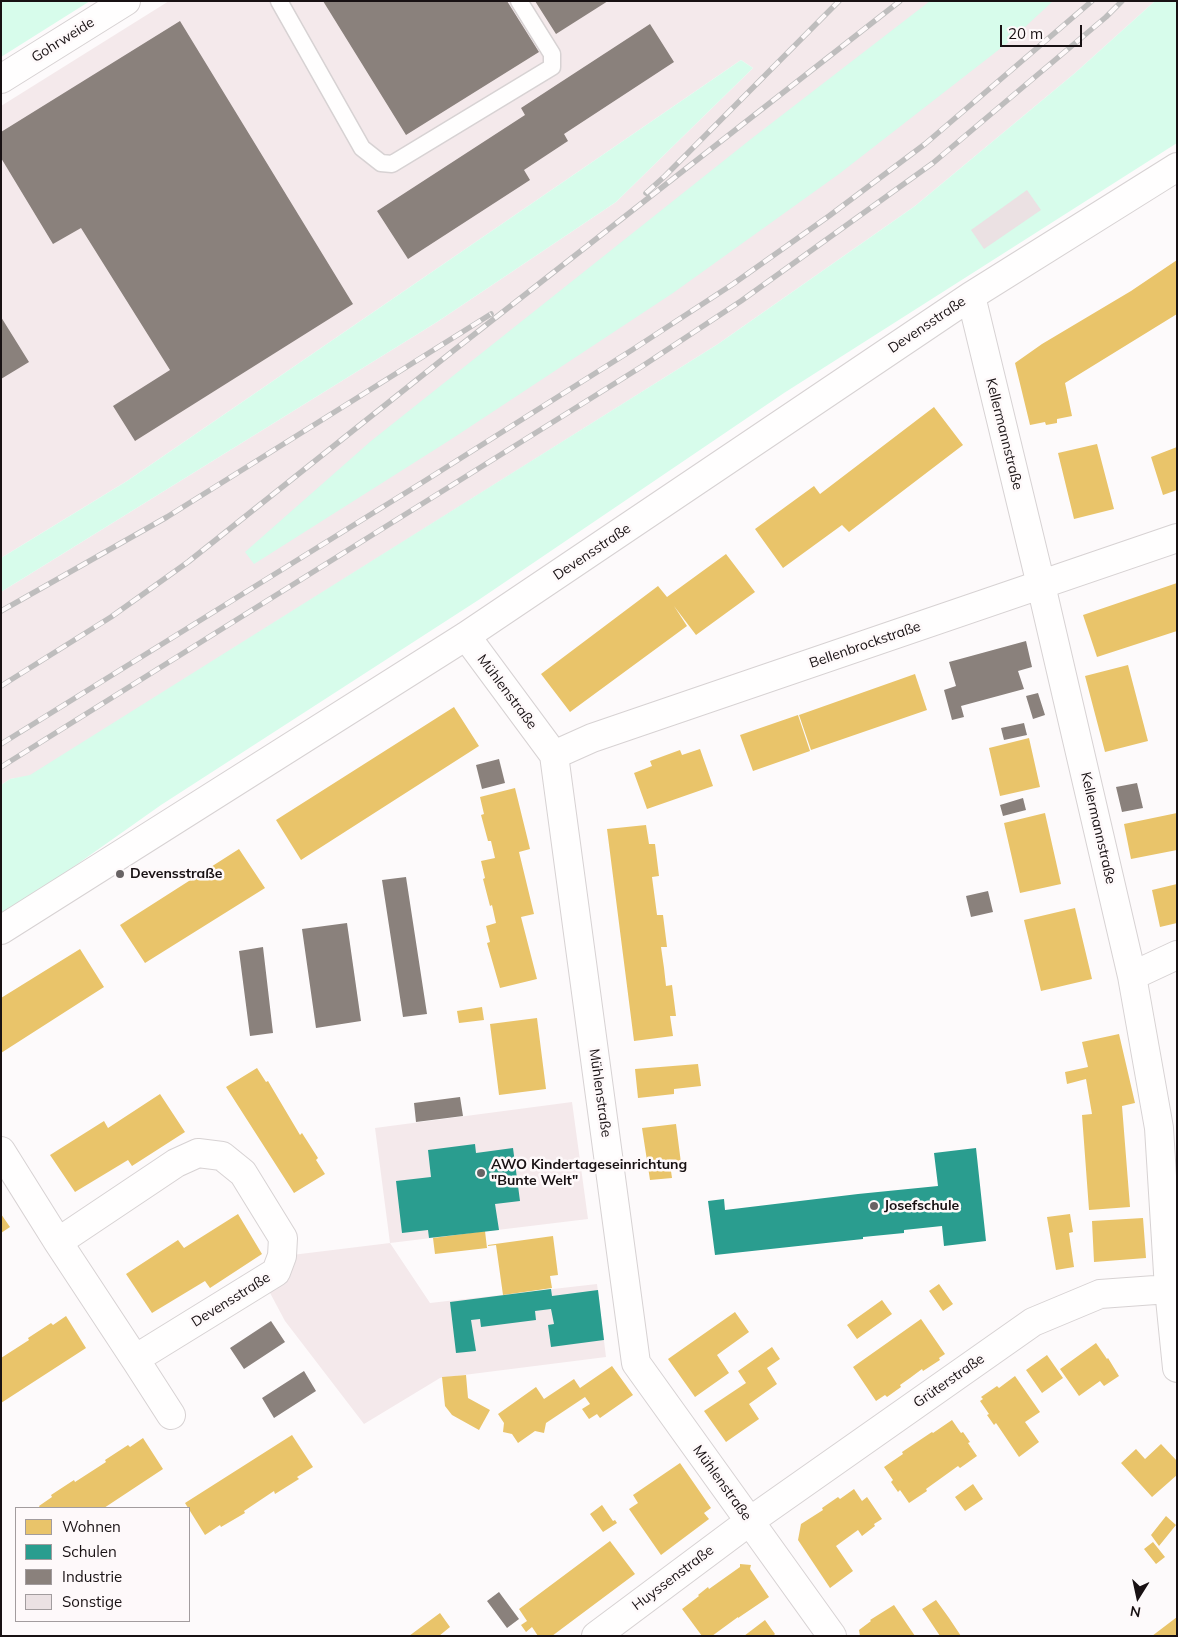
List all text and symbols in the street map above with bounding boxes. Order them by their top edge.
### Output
street label: Gohrweide [28,14,98,66]
scale bar [1003,15,1086,47]
text: 20 m [1008,24,1043,43]
street label: Devensstraße [885,293,969,357]
street label: Kellermannstraße [982,376,1026,492]
street label: Devensstraße [550,520,634,584]
street label: Bellenbrockstraße [807,618,923,672]
street label: Mühlenstraße [473,651,541,733]
street label: Kellermannstraße [1077,770,1119,886]
place label: Devensstraße [130,866,222,882]
marker: Devensstraße [114,868,126,880]
street label: Mühlenstraße [585,1048,615,1138]
place label: AWO Kindertageseinrichtung "Bunte Welt" [491,1157,687,1190]
marker: AWO Kindertageseinrichtung "Bunte Welt" [475,1167,487,1179]
place label: Josefschule [884,1198,959,1214]
marker: Josefschule [868,1200,880,1212]
street label: Devensstraße [188,1269,274,1331]
street label: Grüterstraße [910,1350,988,1412]
street label: Mühlenstraße [689,1442,755,1524]
legend [15,1507,190,1622]
text: Wohnen [62,1517,121,1536]
text: Schulen [62,1542,117,1561]
street label: Huyssenstraße [629,1542,717,1614]
text: Industrie [62,1567,122,1586]
north arrow [1113,1572,1163,1622]
text: Sonstige [62,1592,122,1611]
text: N [1129,1602,1142,1622]

